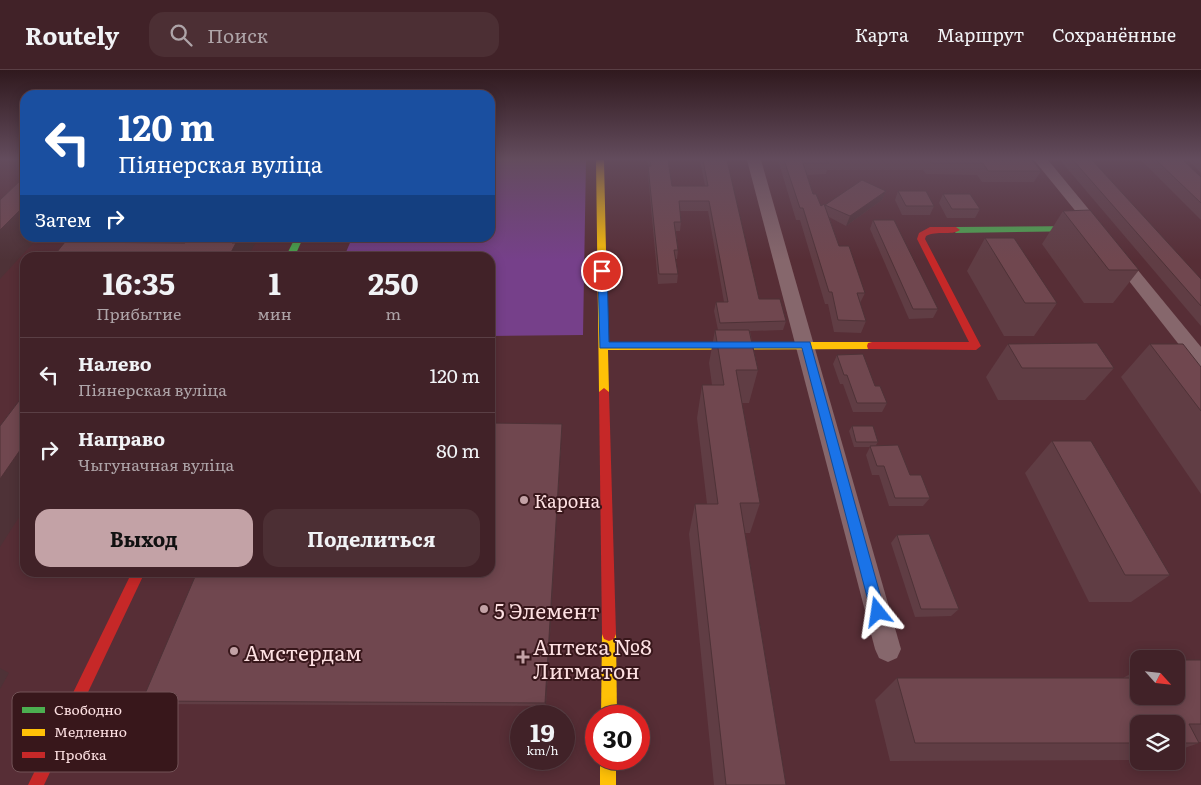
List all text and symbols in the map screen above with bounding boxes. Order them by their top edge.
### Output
search box [149,12,499,57]
text: Routely [25,17,119,52]
icon: search [167,21,195,49]
text: Поиск [207,21,268,49]
text: Карта [855,21,909,48]
text: Маршрут [937,21,1024,48]
text: Сохранённые [1052,21,1176,48]
text: 120 m [118,100,215,152]
icon: left [35,110,100,175]
text: Піянерская вуліца [118,147,323,180]
text: Затем [35,205,91,233]
icon: right [101,205,129,233]
pin [581,250,623,292]
icon: arrive [588,257,616,285]
text: 16:35 [103,260,175,304]
text: 1 [268,260,281,304]
text: 250 [368,260,419,304]
text: Прибытие [96,301,181,325]
text: мин [258,301,292,325]
text: m [386,301,401,325]
text: Налево [78,349,152,377]
icon: left [35,361,63,389]
text: 120 m [429,361,480,389]
text: Піянерская вуліца [78,377,227,401]
text: Направо [78,424,165,452]
icon: right [35,436,63,464]
text: 80 m [436,436,480,464]
text: Чыгуначная вуліца [78,452,234,476]
place label: Карона [534,487,601,514]
marker: Карона [518,494,530,506]
button: Выход [35,509,253,567]
button: Поделиться [263,509,480,567]
position arrow [851,585,903,637]
place label: 5 Элемент [494,594,600,625]
marker: 5 Элемент [478,603,490,615]
place label: Аптека №8 Лигматон [533,630,652,685]
place label: Амстердам [244,636,362,667]
marker: Амстердам [228,645,240,657]
north arrow [1130,650,1185,705]
map controls [1130,650,1185,770]
marker: Аптека №8 Лигматон [517,651,529,663]
legend [12,692,178,772]
text: Свободно [54,699,122,719]
speed limit sign: 30 [585,705,650,770]
text: 19 [530,713,555,750]
button: layers [1130,715,1185,770]
text: Медленно [54,721,127,741]
text: km/h [527,741,558,759]
text: Пробка [54,744,107,764]

